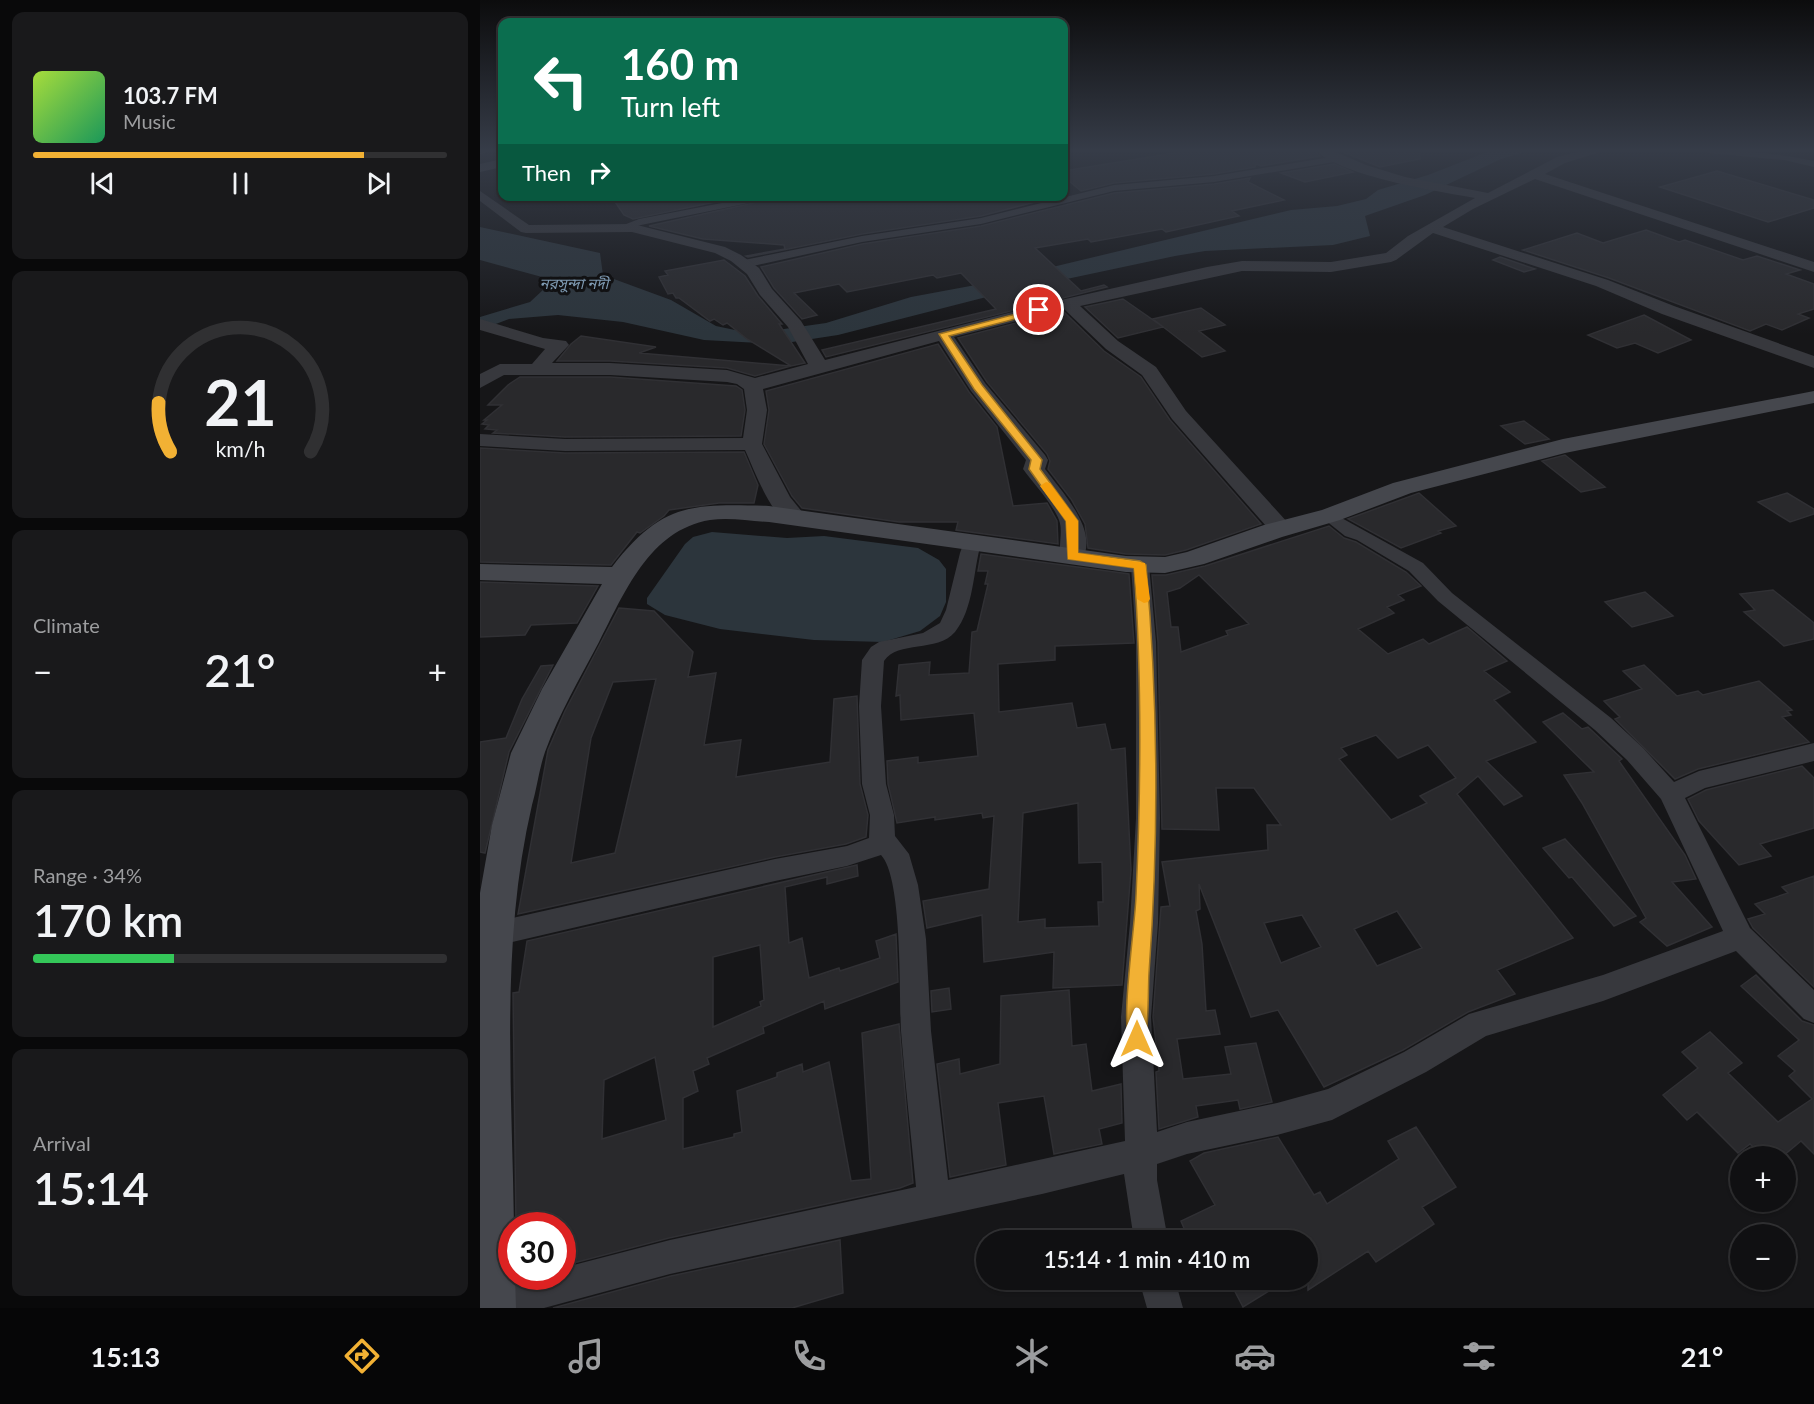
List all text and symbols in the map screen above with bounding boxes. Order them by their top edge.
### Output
text: 160 m [621,39,739,89]
icon: left [522,42,600,120]
text: 103.7 FM [123,82,218,109]
text: Turn left [621,90,720,123]
text: Music [123,109,176,133]
icon: right [583,156,616,189]
text: Then [522,159,571,186]
icon: previous [86,167,119,200]
icon: pause [224,167,257,200]
icon: next [362,167,395,200]
water label: নরসুন্দা নদী [540,274,611,293]
pin [1013,284,1064,335]
icon: arrive [1022,293,1055,326]
text: 21 [204,364,276,439]
text: km/h [215,436,265,462]
text: Climate [33,613,100,637]
text: 21° [205,643,275,697]
text: − [33,651,52,691]
text: + [428,651,447,691]
text: Range · 34% [33,863,142,887]
text: 170 km [33,893,183,947]
position arrow [1105,1007,1169,1071]
text: Arrival [33,1131,91,1155]
map controls [1730,1146,1796,1290]
button: + [1730,1146,1796,1212]
text: 15:14 [33,1161,149,1215]
speed limit sign: 30 [498,1212,576,1290]
button: − [1730,1224,1796,1290]
text: 15:14 · 1 min · 410 m [1044,1246,1250,1273]
icon: directions [341,1335,383,1377]
icon: music [565,1335,607,1377]
icon: phone [788,1335,830,1377]
icon: climate [1011,1335,1053,1377]
icon: car [1234,1335,1276,1377]
icon: filters [1458,1335,1500,1377]
text: 15:13 [91,1340,160,1373]
text: 21° [1681,1340,1723,1373]

